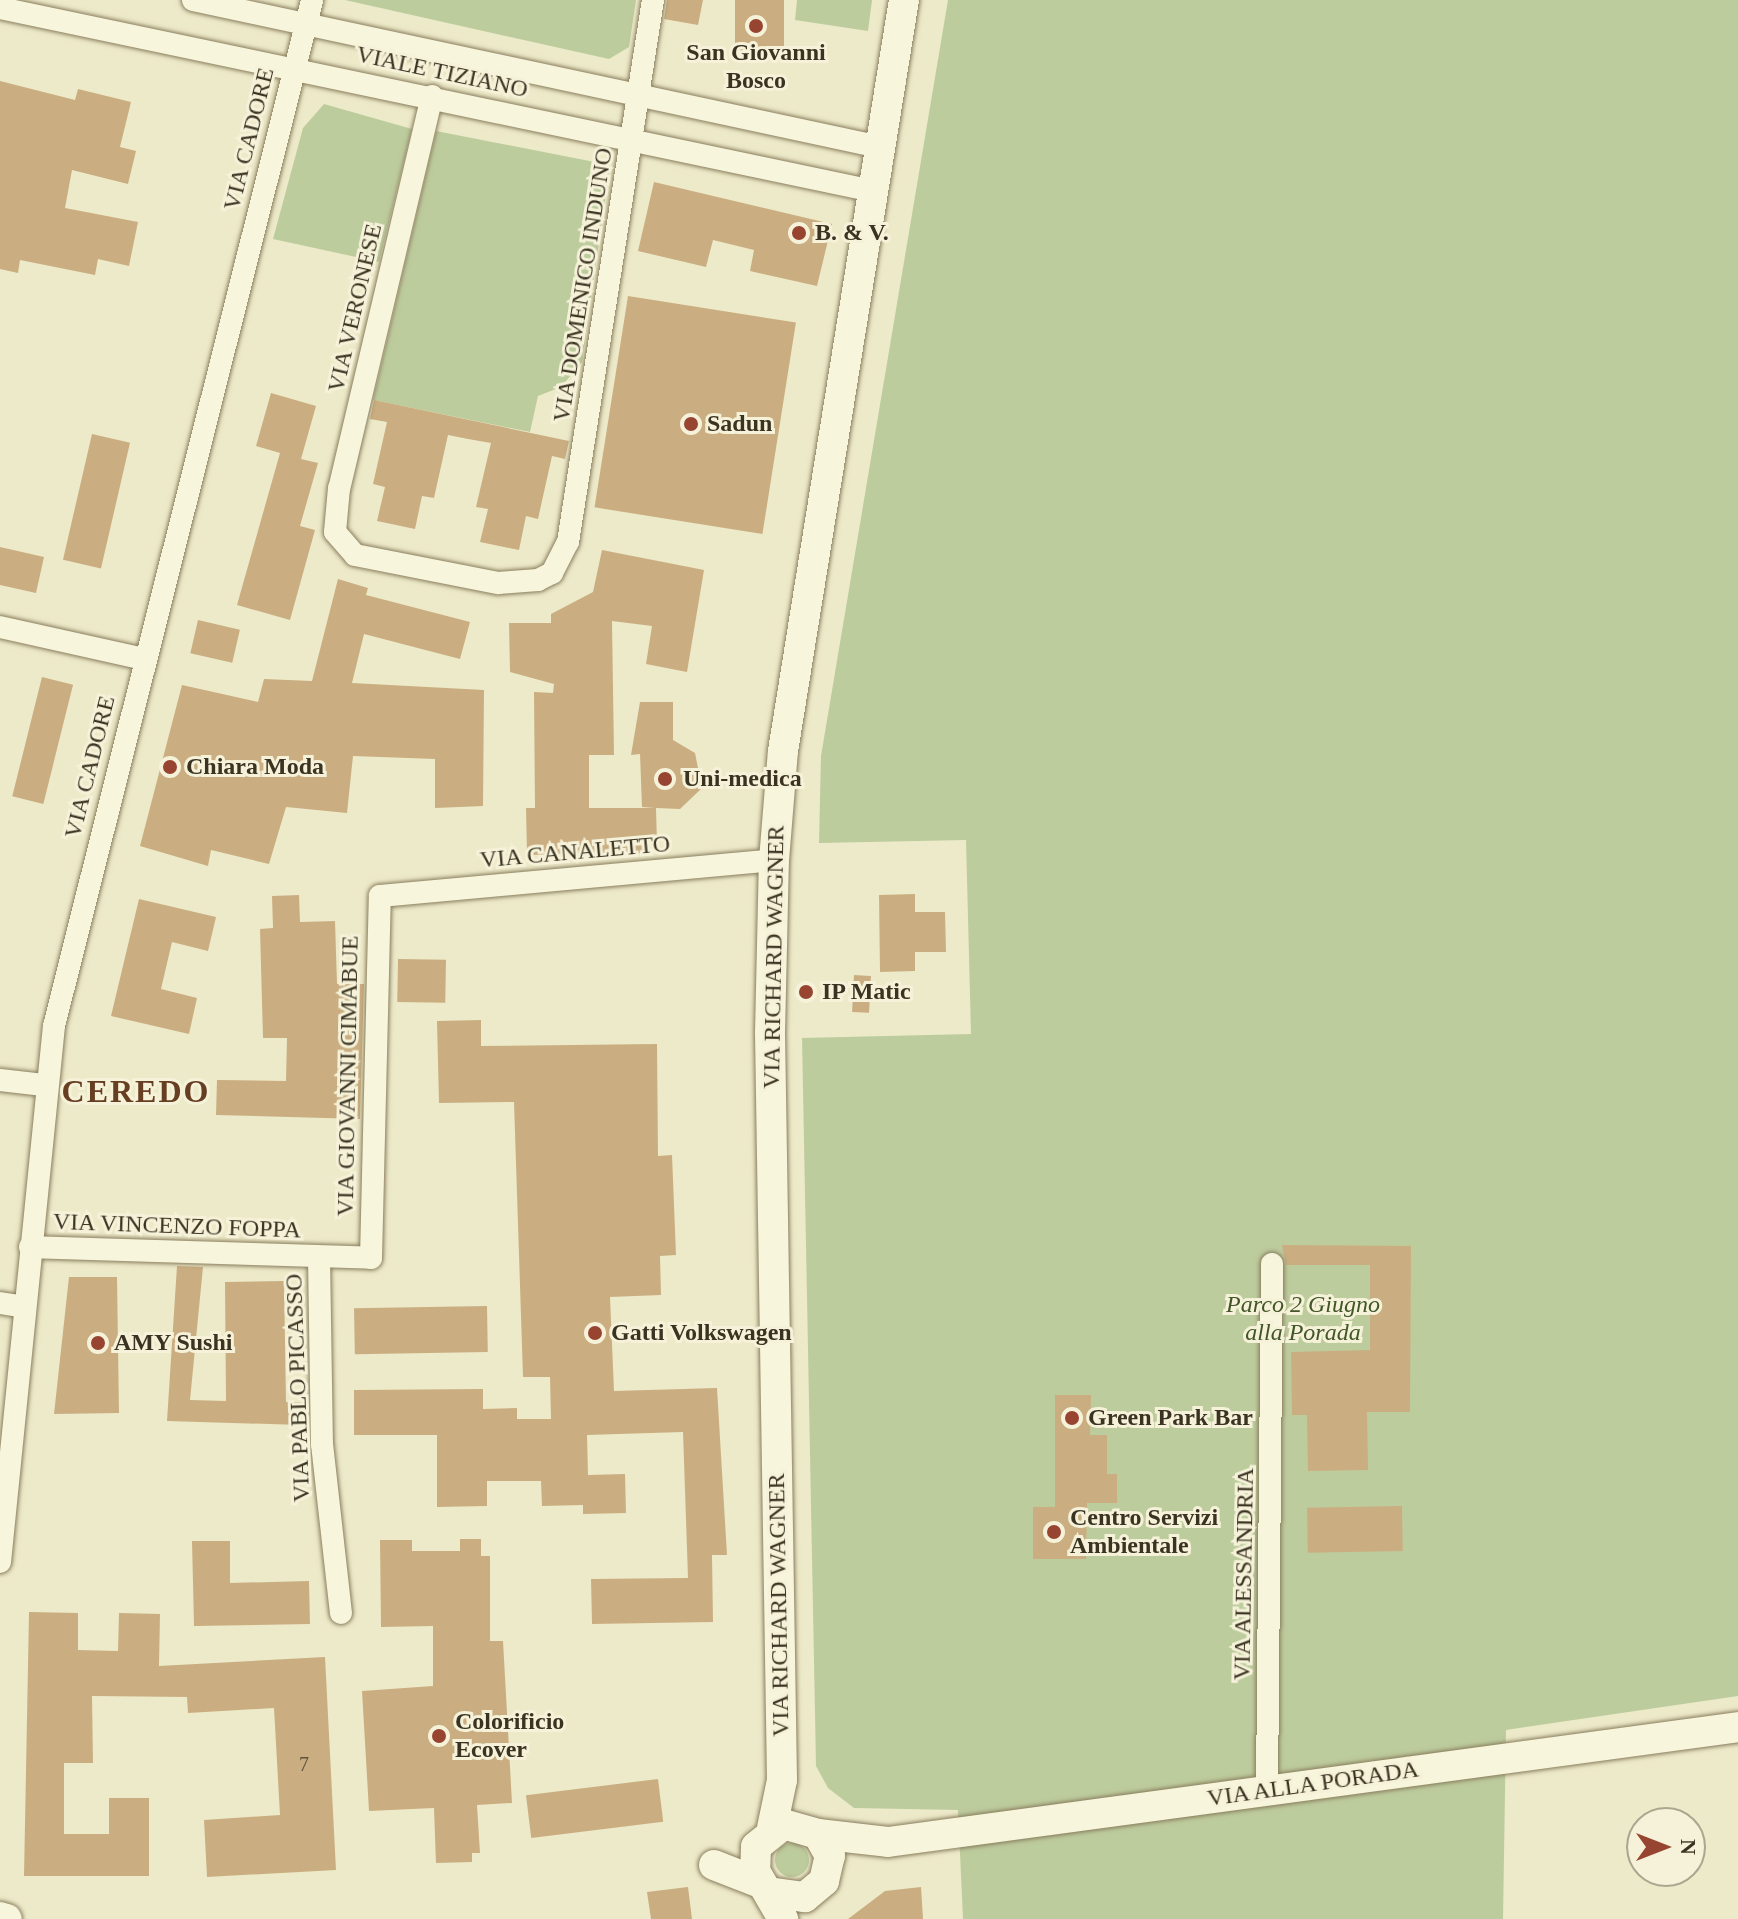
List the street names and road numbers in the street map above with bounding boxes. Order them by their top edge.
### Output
street label: VIALE TIZIANO [353,40,531,104]
street label: VIA CADORE [217,64,281,214]
street label: VIA DOMENICO INDUNO [547,145,619,425]
street label: VIA VERONESE [321,220,389,396]
street label: VIA CADORE [58,692,122,842]
street label: VIA RICHARD WAGNER [757,824,791,1090]
street label: VIA CANALETTO [478,829,672,875]
street label: VIA GIOVANNI CIMABUE [331,935,365,1217]
street label: VIA VINCENZO FOPPA [52,1207,302,1245]
street label: VIA PABLO PICASSO [280,1273,316,1503]
street label: VIA ALESSANDRIA [1228,1466,1260,1682]
street label: VIA RICHARD WAGNER [762,1472,796,1738]
street label: VIA ALLA PORADA [1203,1755,1423,1813]

